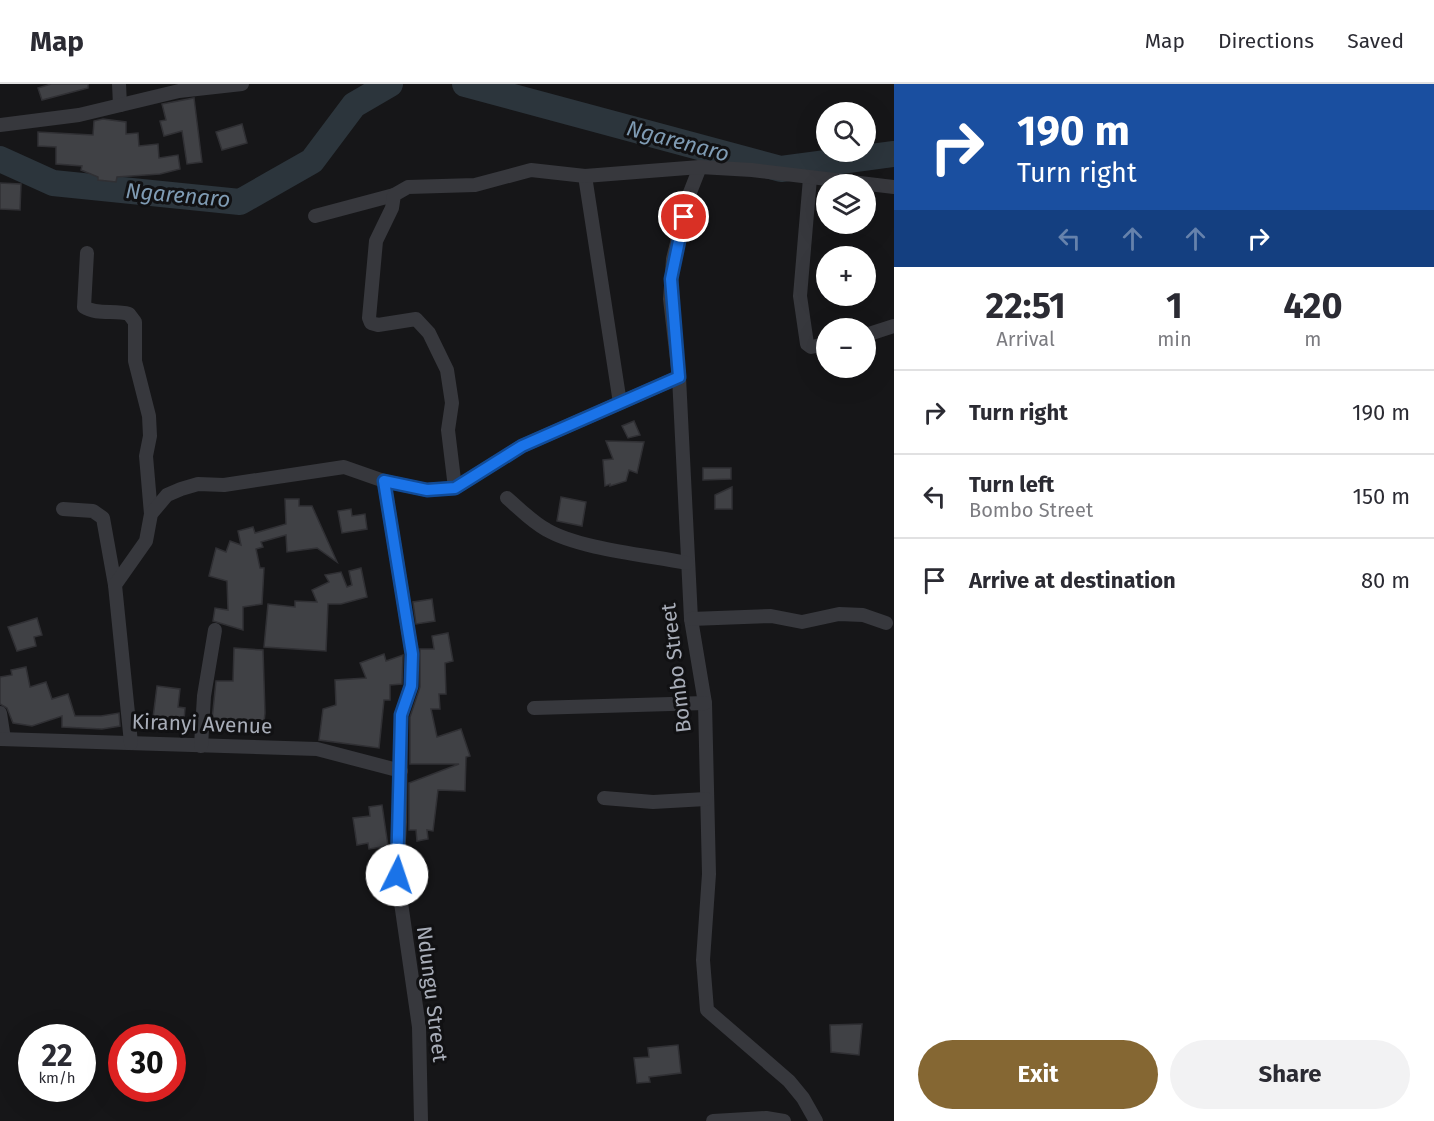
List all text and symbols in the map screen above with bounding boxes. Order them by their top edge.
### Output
text: Map [30,25,84,58]
text: Map [1145,28,1185,54]
text: Directions [1218,28,1314,54]
text: Saved [1347,28,1404,54]
map controls [816,102,876,378]
button: search [816,102,876,162]
text: 190 m [1017,106,1130,156]
icon: right [918,108,996,186]
water label: Ngarenaro [624,114,732,168]
text: Turn right [1017,157,1137,189]
button: layers [816,174,876,234]
water label: Ngarenaro [125,177,231,213]
pin [658,191,709,242]
icon: arrive [667,200,700,233]
icon: left [1053,222,1086,255]
icon: ahead [1116,222,1149,255]
icon: ahead [1179,222,1212,255]
icon: right [1242,222,1275,255]
button: + [816,246,876,306]
text: 22:51 [986,284,1066,328]
text: 1 [1166,284,1183,328]
text: 420 [1283,284,1342,328]
button: − [816,318,876,378]
text: Arrival [996,327,1055,351]
text: min [1157,327,1192,351]
text: m [1304,327,1321,351]
icon: right [918,396,951,429]
text: Turn right [969,399,1068,426]
text: 190 m [1352,399,1410,426]
text: Turn left [969,471,1054,498]
icon: left [918,480,951,513]
text: 150 m [1352,483,1410,510]
text: Bombo Street [969,498,1093,522]
icon: arrive [918,564,951,597]
text: Arrive at destination [969,567,1176,594]
text: 80 m [1361,567,1410,594]
street label: Bombo Street [655,601,697,734]
street label: Kiranyi Avenue [131,709,273,739]
position arrow [365,843,429,907]
street label: Ndungu Street [411,924,453,1064]
speed limit sign: 30 [108,1024,186,1102]
text: 22 [41,1038,73,1074]
button: Exit [918,1040,1158,1109]
button: Share [1170,1040,1410,1109]
text: km/h [38,1069,76,1087]

